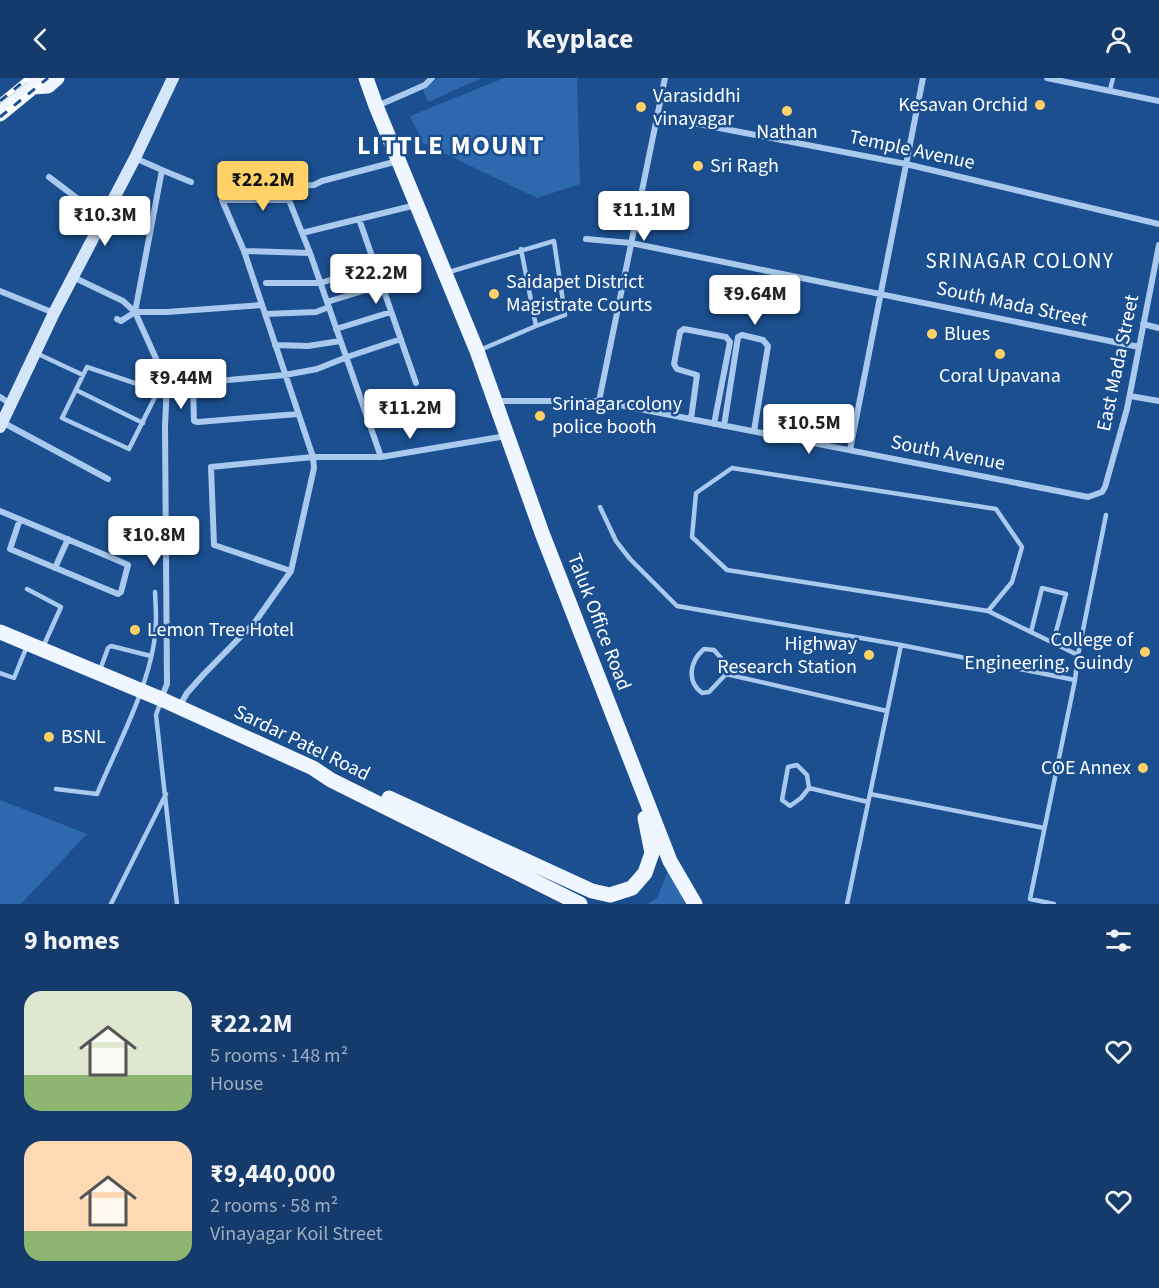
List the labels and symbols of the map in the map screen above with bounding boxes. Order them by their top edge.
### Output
place label: Varasiddhi vinayagar [653,82,741,133]
place label: Kesavan Orchid [898,91,1028,119]
marker: Kesavan Orchid [1033,98,1047,112]
marker: Varasiddhi vinayagar [634,100,648,114]
marker: Nathan [780,104,794,118]
place label: Nathan [756,118,818,146]
street label: Temple Avenue [847,123,977,177]
district label: LITTLE MOUNT [357,127,545,164]
place label: Sri Ragh [710,152,779,180]
marker: Sri Ragh [691,159,705,173]
pin: ₹22.2M [214,161,312,212]
pin: ₹11.1M [595,191,693,242]
pin: ₹10.3M [56,196,154,247]
district label: SRINAGAR COLONY [926,246,1114,276]
pin: ₹22.2M [327,254,425,305]
place label: Saidapet District Magistrate Courts [506,268,652,319]
street label: South Mada Street [934,274,1090,334]
pin: ₹9.64M [706,275,804,326]
marker: Saidapet District Magistrate Courts [487,287,501,301]
street label: East Mada Street [1090,292,1146,434]
place label: Blues [944,320,990,348]
marker: Blues [925,327,939,341]
marker: Coral Upavana [993,347,1007,361]
pin: ₹9.44M [132,359,230,410]
place label: Coral Upavana [939,362,1061,390]
pin: ₹11.2M [361,389,459,440]
place label: Srinagar colony police booth [552,390,683,441]
pin: ₹10.5M [760,404,858,455]
marker: Srinagar colony police booth [533,409,547,423]
street label: South Avenue [889,428,1008,478]
pin: ₹10.8M [105,516,203,567]
street label: Taluk Office Road [560,550,638,694]
place label: Lemon Tree Hotel [147,616,294,644]
marker: Lemon Tree Hotel [128,623,142,637]
place label: College of Engineering, Guindy [964,626,1134,677]
place label: Highway Research Station [717,630,858,681]
marker: College of Engineering, Guindy [1138,645,1152,659]
marker: Highway Research Station [862,648,876,662]
street label: Sardar Patel Road [229,698,375,788]
place label: BSNL [61,723,106,751]
marker: BSNL [42,730,56,744]
place label: COE Annex [1041,754,1131,782]
marker: COE Annex [1136,761,1150,775]

